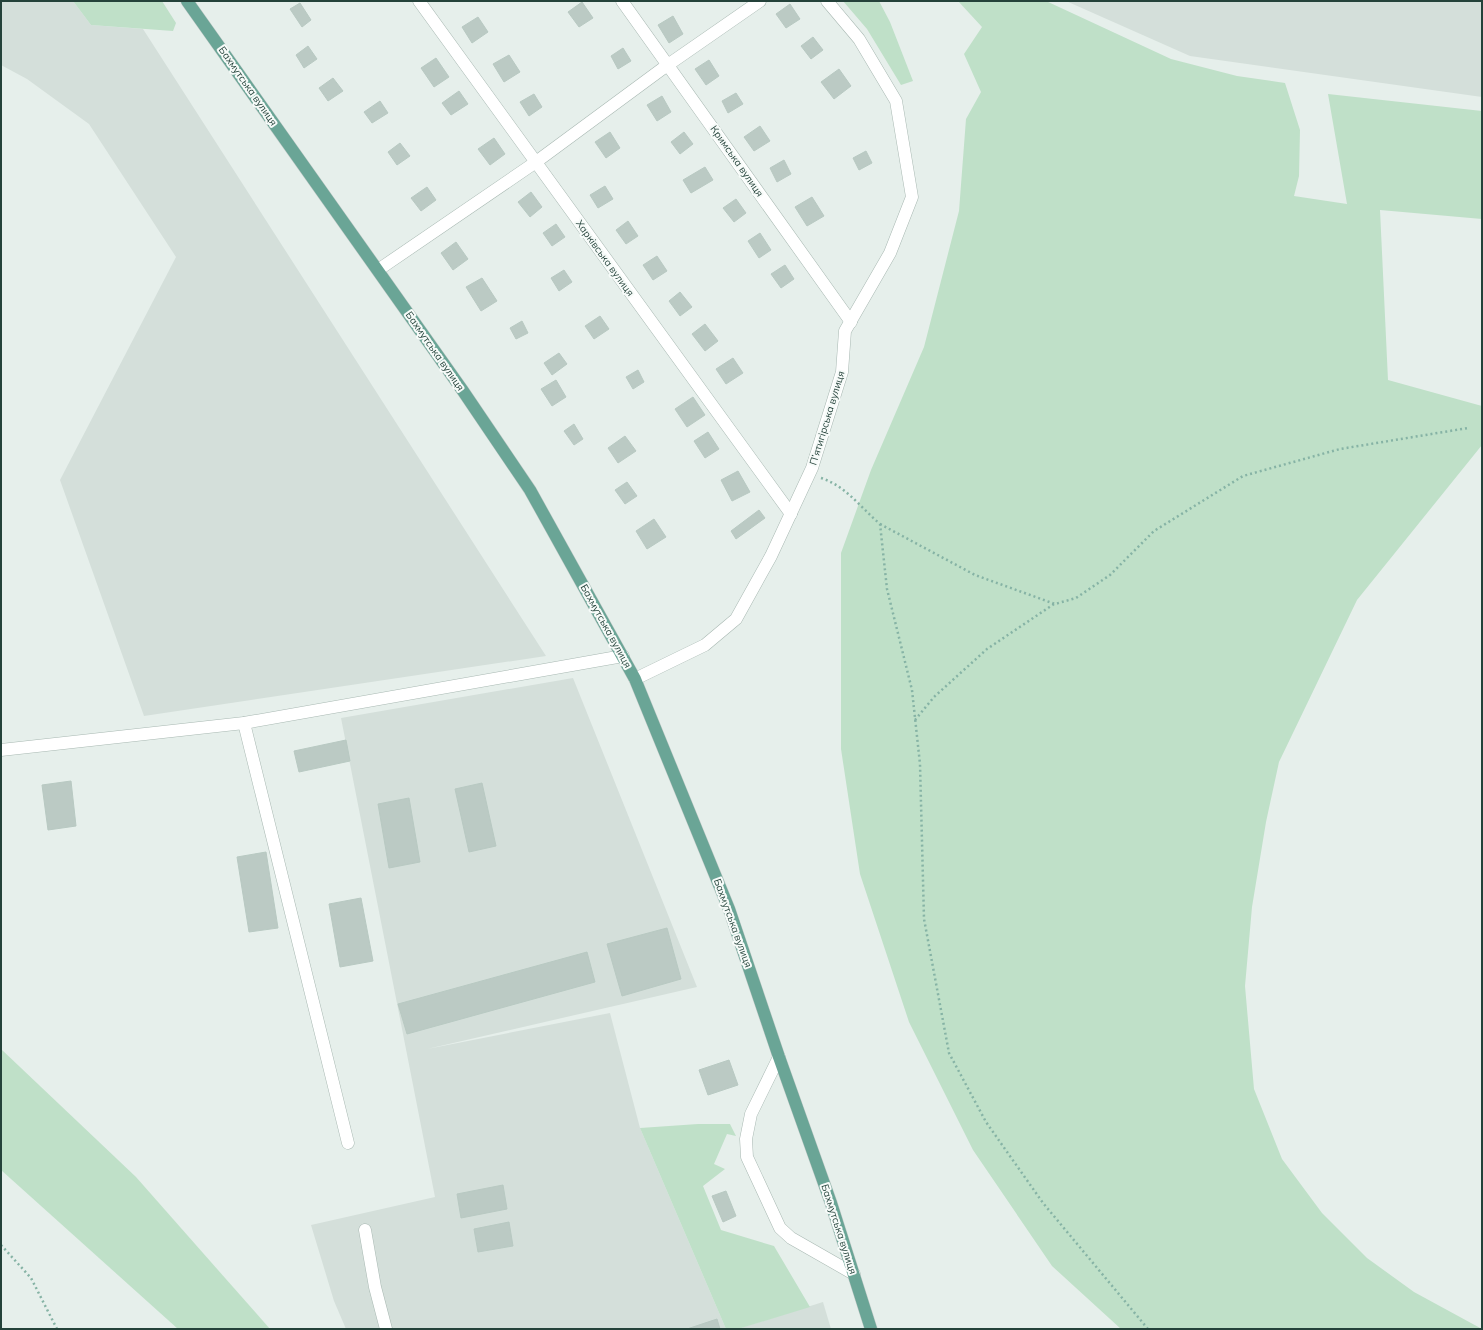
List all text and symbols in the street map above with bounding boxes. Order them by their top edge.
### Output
street label: Бахмутська вулиця [216,44,280,128]
street label: Кримська вулиця [708,123,766,199]
street label: Харківська вулиця [573,217,637,299]
street label: Бахмутська вулиця [403,309,467,393]
street label: П’ятигірська вулиця [807,369,847,467]
street label: Бахмутська вулиця [578,582,634,670]
street label: Бахмутська вулиця [711,877,755,969]
street label: Бахмутська вулиця [818,1182,860,1276]

